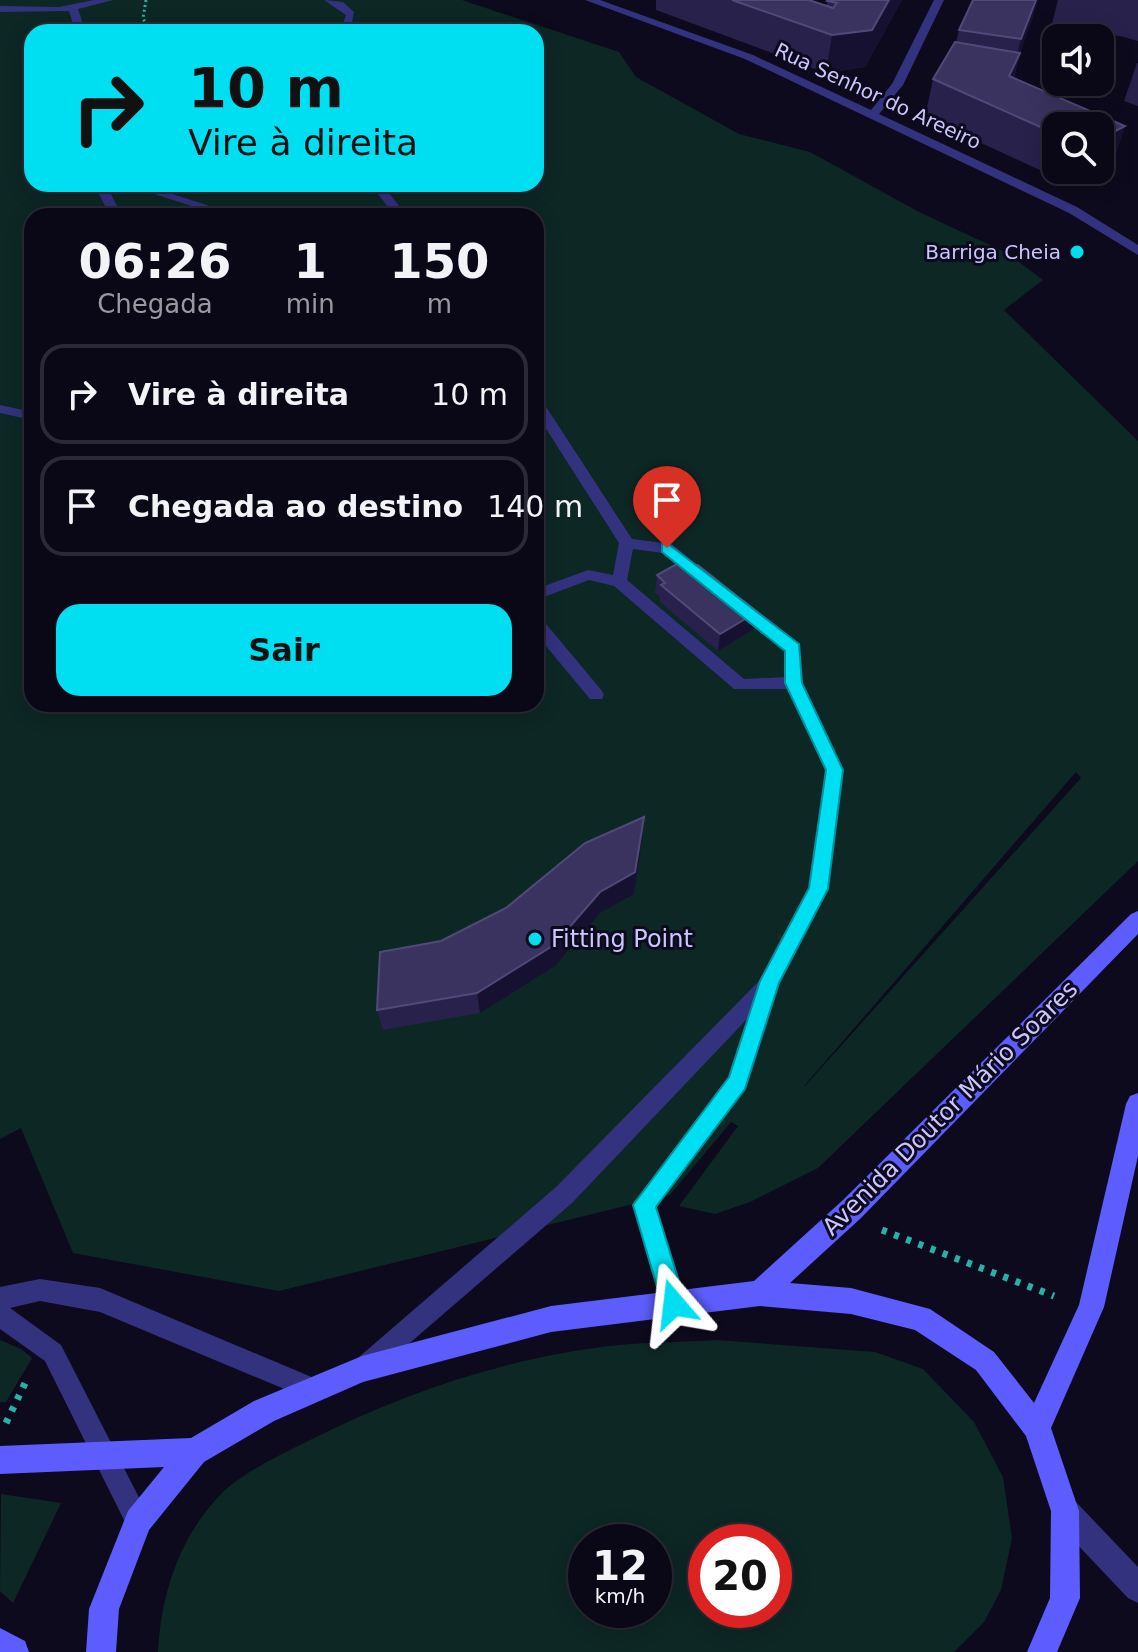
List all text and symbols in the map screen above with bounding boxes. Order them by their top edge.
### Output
map controls [1042,24,1114,184]
button: sound [1042,24,1114,96]
street label: Rua Senhor do Areeiro [771,38,985,154]
text: 10 m [188,55,344,120]
icon: right [56,56,160,160]
button: search [1042,112,1114,184]
text: Vire à direita [188,122,418,163]
text: 06:26 [78,233,231,289]
text: 1 [294,233,327,289]
text: 150 [389,233,489,289]
place label: Barriga Cheia [925,240,1061,264]
marker: Barriga Cheia [1068,243,1086,261]
text: Chegada [97,289,213,319]
text: min [286,289,335,319]
text: m [427,289,452,319]
icon: right [60,372,104,416]
text: Vire à direita [128,377,349,412]
text: 10 m [431,377,508,412]
pin [633,466,701,548]
icon: arrive [645,478,689,522]
icon: arrive [60,484,104,528]
text: Chegada ao destino [128,489,463,524]
text: 140 m [487,489,583,524]
button: Sair [56,604,512,696]
place label: Fitting Point [551,925,693,953]
marker: Fitting Point [526,930,544,948]
street label: Avenida Doutor Mário Soares [817,975,1083,1241]
position arrow [632,1262,716,1346]
speed limit sign: 20 [688,1524,792,1628]
text: 12 [592,1543,648,1589]
text: km/h [595,1584,645,1608]

